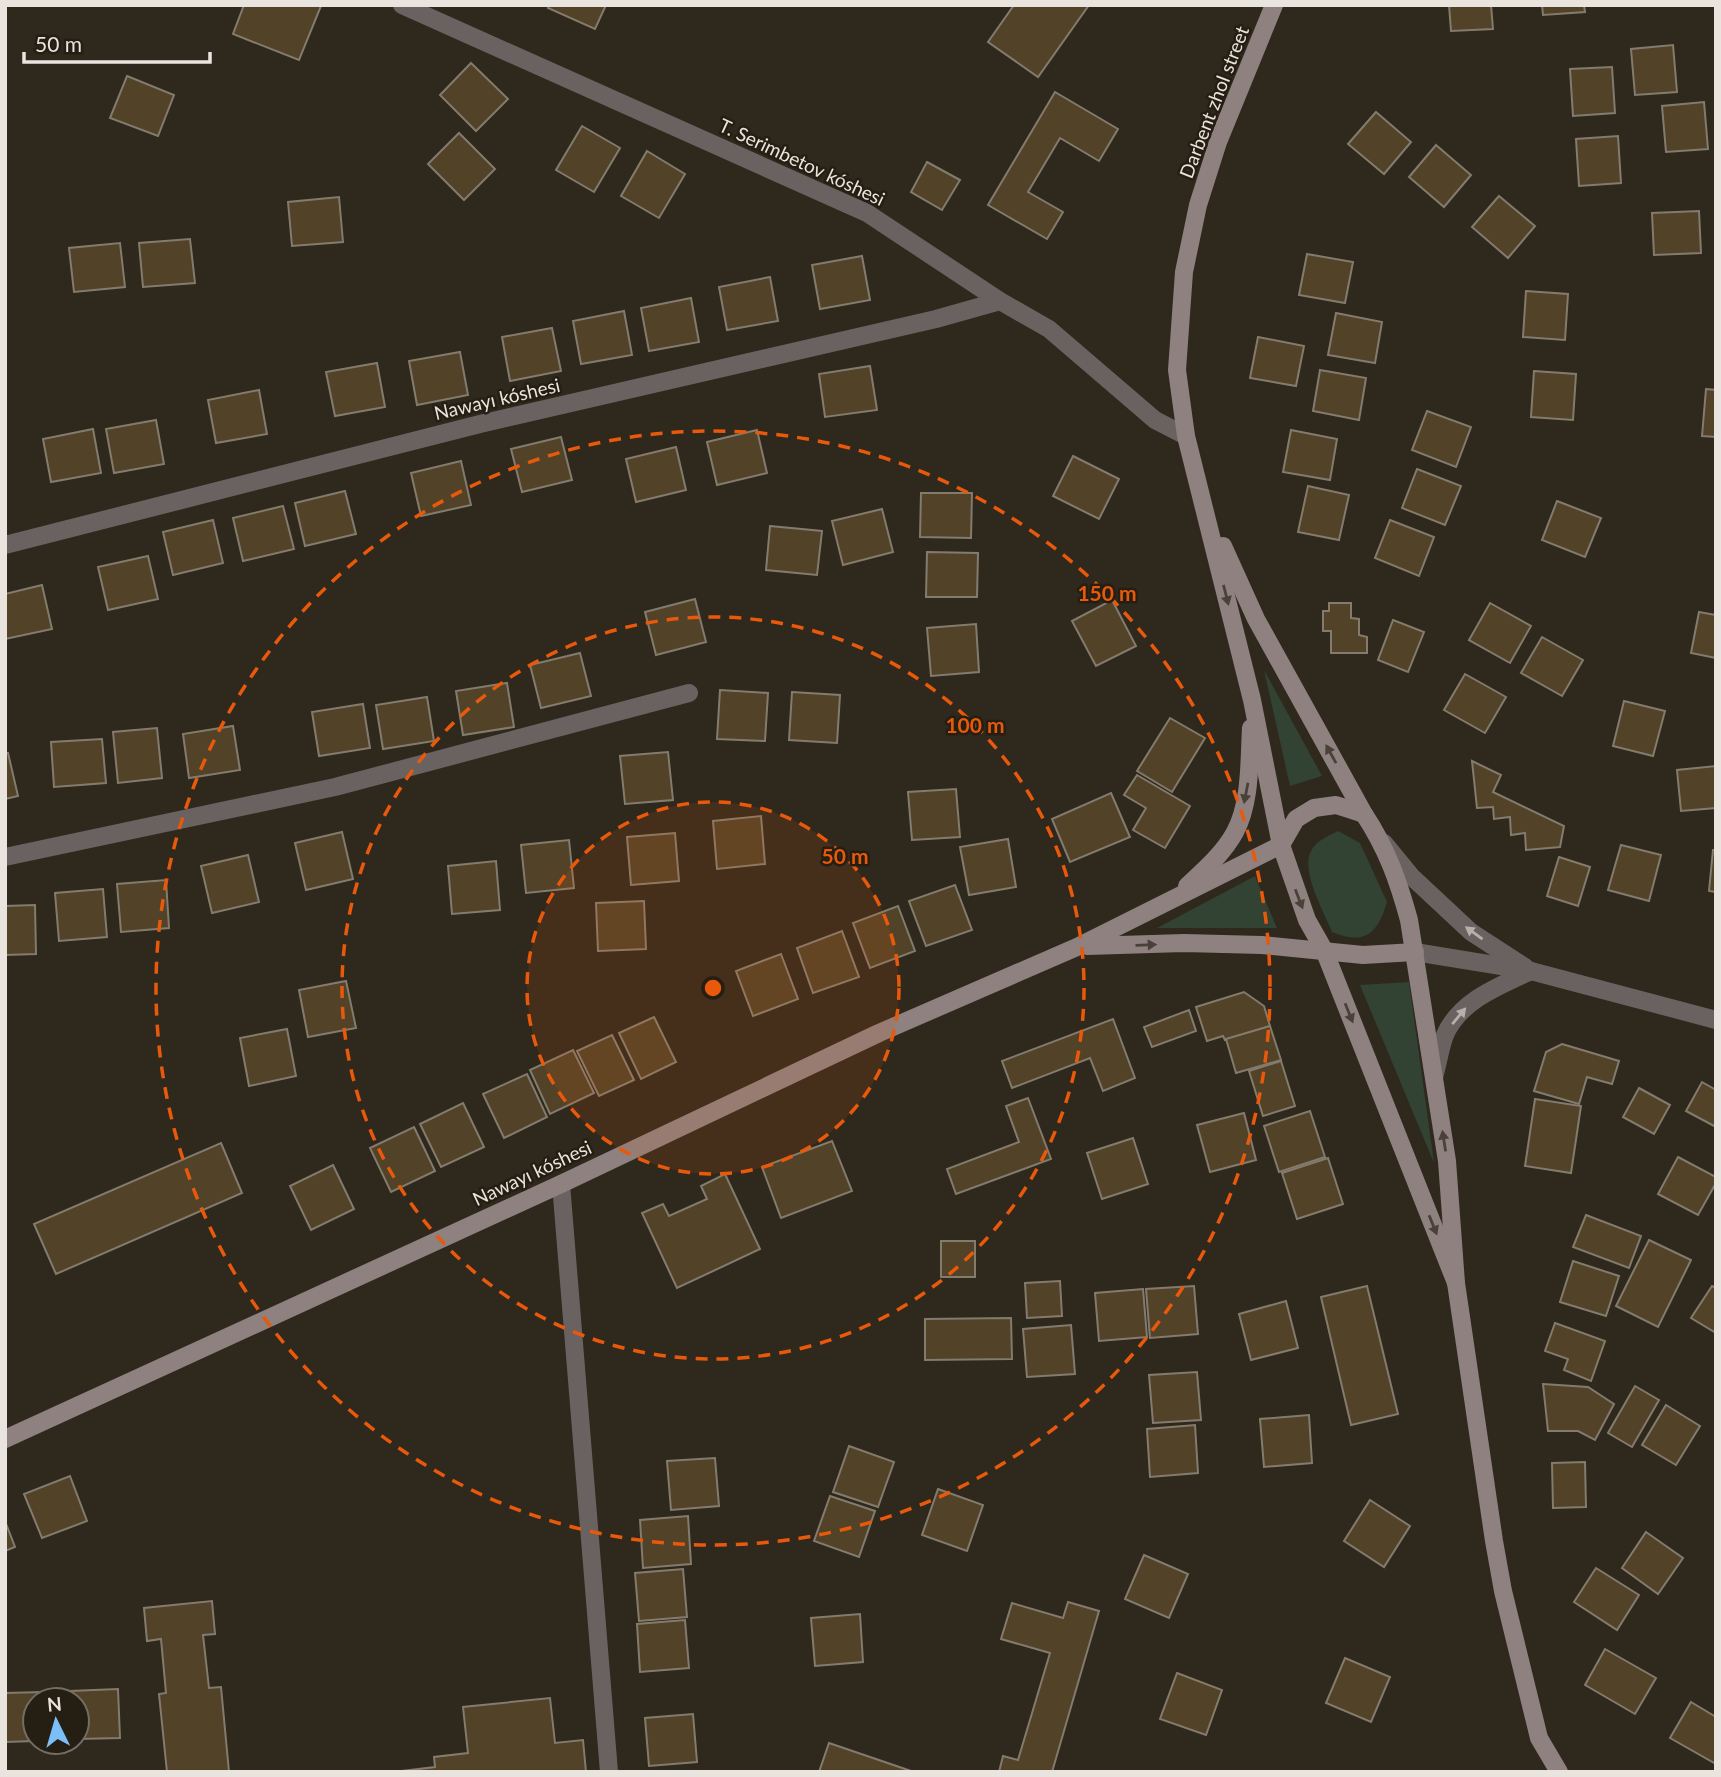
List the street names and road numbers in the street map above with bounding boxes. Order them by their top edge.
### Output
street label: Darbent zhol street [1174,22,1253,181]
street label: T. Serimbetov kóshesi [716,113,889,210]
street label: Nawayı kóshesi [432,373,562,424]
street label: Nawayı kóshesi [469,1135,595,1210]

